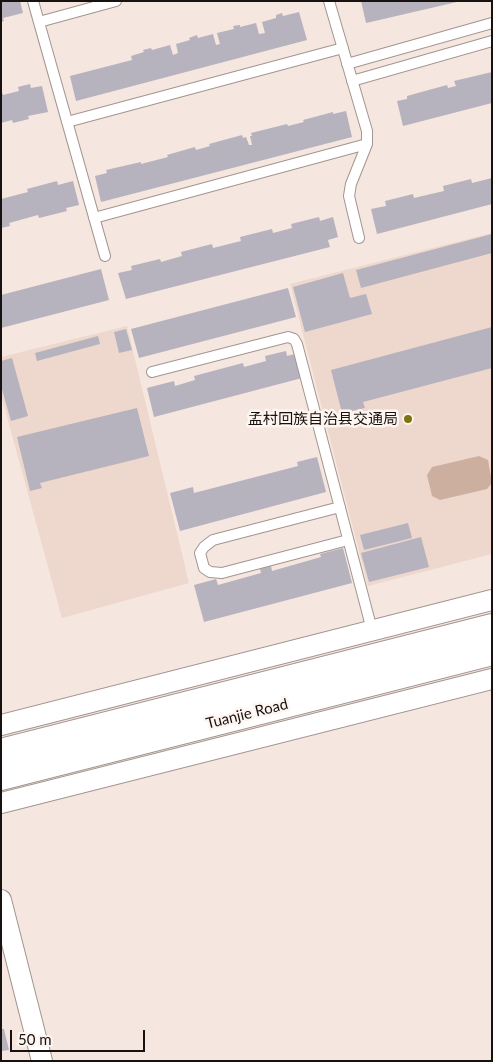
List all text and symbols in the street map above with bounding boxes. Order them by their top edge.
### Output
place label: 孟村回族自治县交通局 [248,410,398,428]
marker: 孟村回族自治县交通局 [402,413,414,425]
street label: Tuanjie Road [204,695,290,733]
scale bar [12,1020,148,1052]
text: 50 m [18,1030,52,1048]

